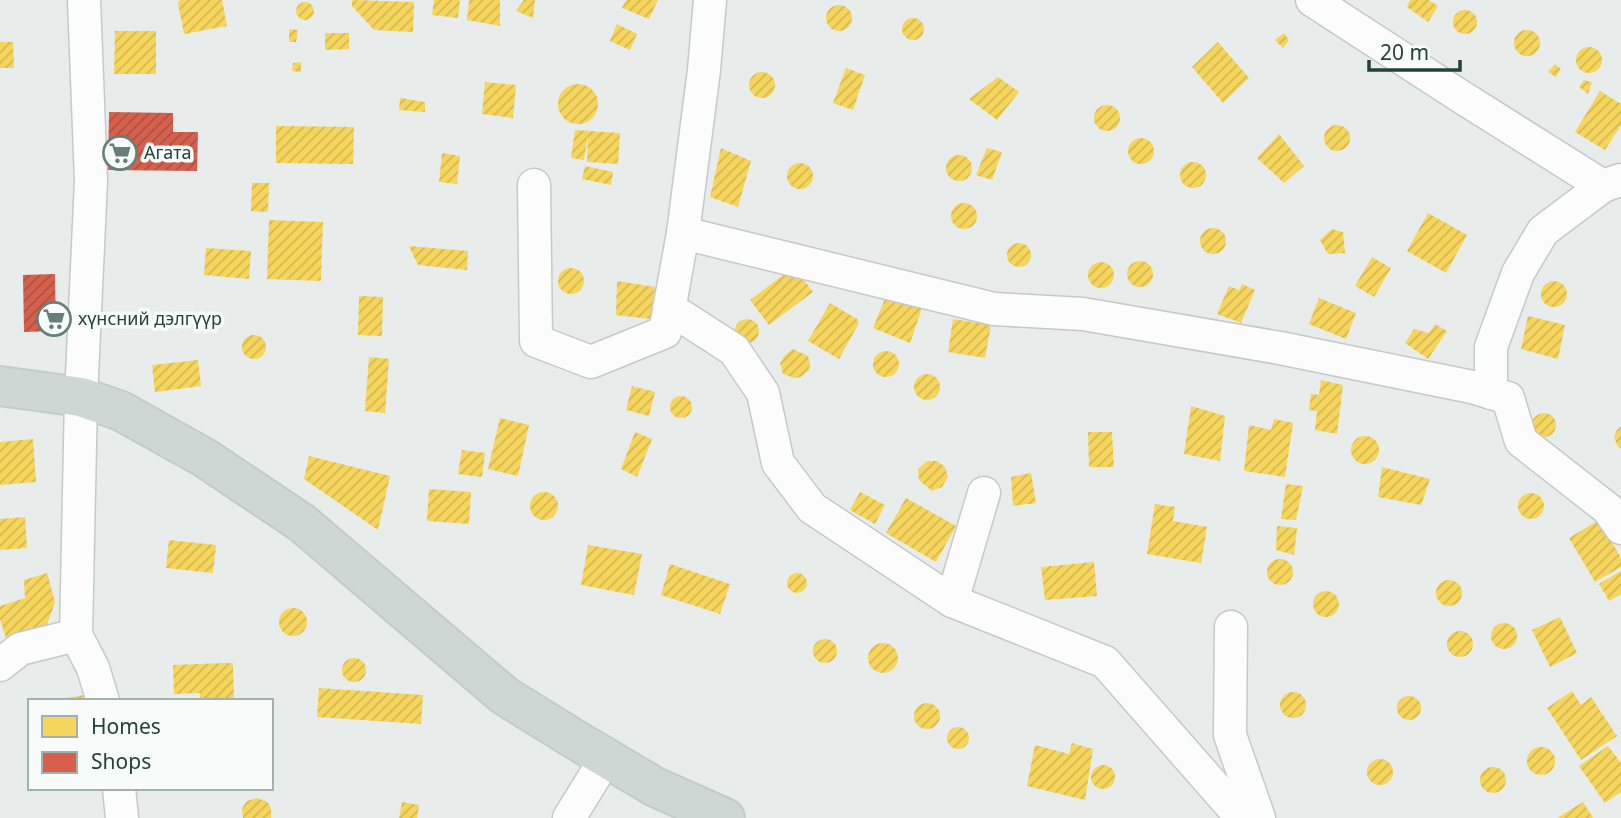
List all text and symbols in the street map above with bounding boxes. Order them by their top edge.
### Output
scale bar [1369,28,1460,72]
text: 20 m [1380,38,1429,66]
supermarket icon: Агата [101,134,139,172]
place label: Агата [144,140,192,164]
supermarket icon: хүнсний дэлгүүр [35,300,73,338]
place label: хүнсний дэлгүүр [78,306,222,330]
legend [28,699,273,790]
text: Homes [91,712,161,740]
text: Shops [91,747,151,775]

